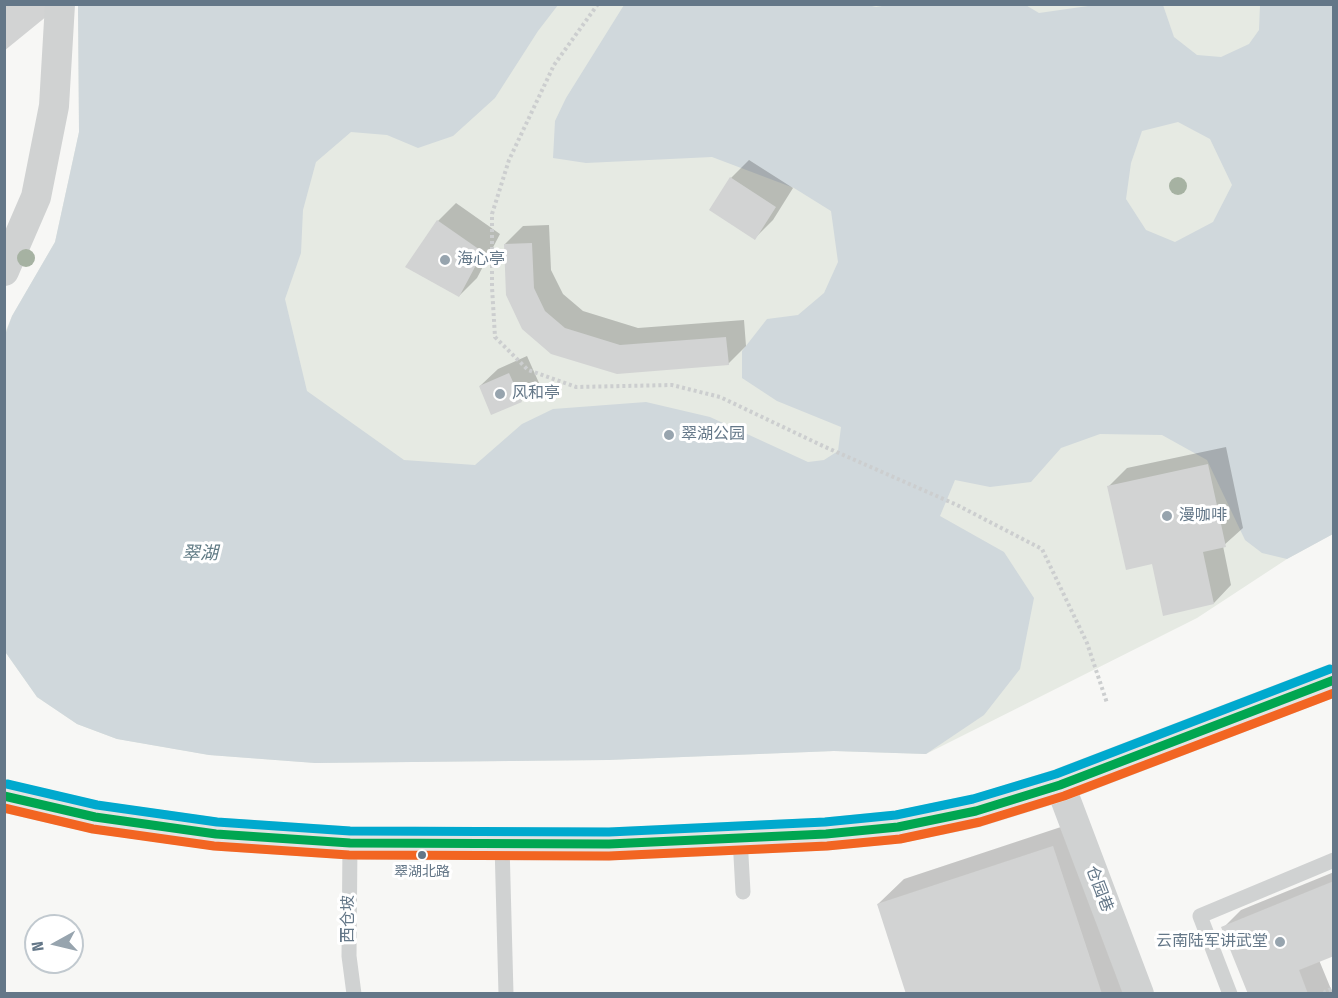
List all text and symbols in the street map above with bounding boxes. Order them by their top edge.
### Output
place label: 海心亭 [457,250,505,270]
marker: 海心亭 [438,253,452,267]
place label: 风和亭 [512,384,560,404]
marker: 风和亭 [493,387,507,401]
place label: 翠湖公园 [681,425,745,445]
marker: 翠湖公园 [662,428,676,442]
place label: 漫咖啡 [1179,506,1227,526]
marker: 漫咖啡 [1160,509,1174,523]
water label: 翠湖 [182,543,218,565]
marker: 翠湖北路 [416,849,428,861]
street label: 仓园巷 [1081,863,1117,915]
place label: 翠湖北路 [394,864,450,880]
street label: 西仓坡 [339,895,359,943]
north arrow [24,914,84,974]
place label: 云南陆军讲武堂 [1156,932,1268,952]
marker: 云南陆军讲武堂 [1273,935,1287,949]
text: N [28,940,48,952]

